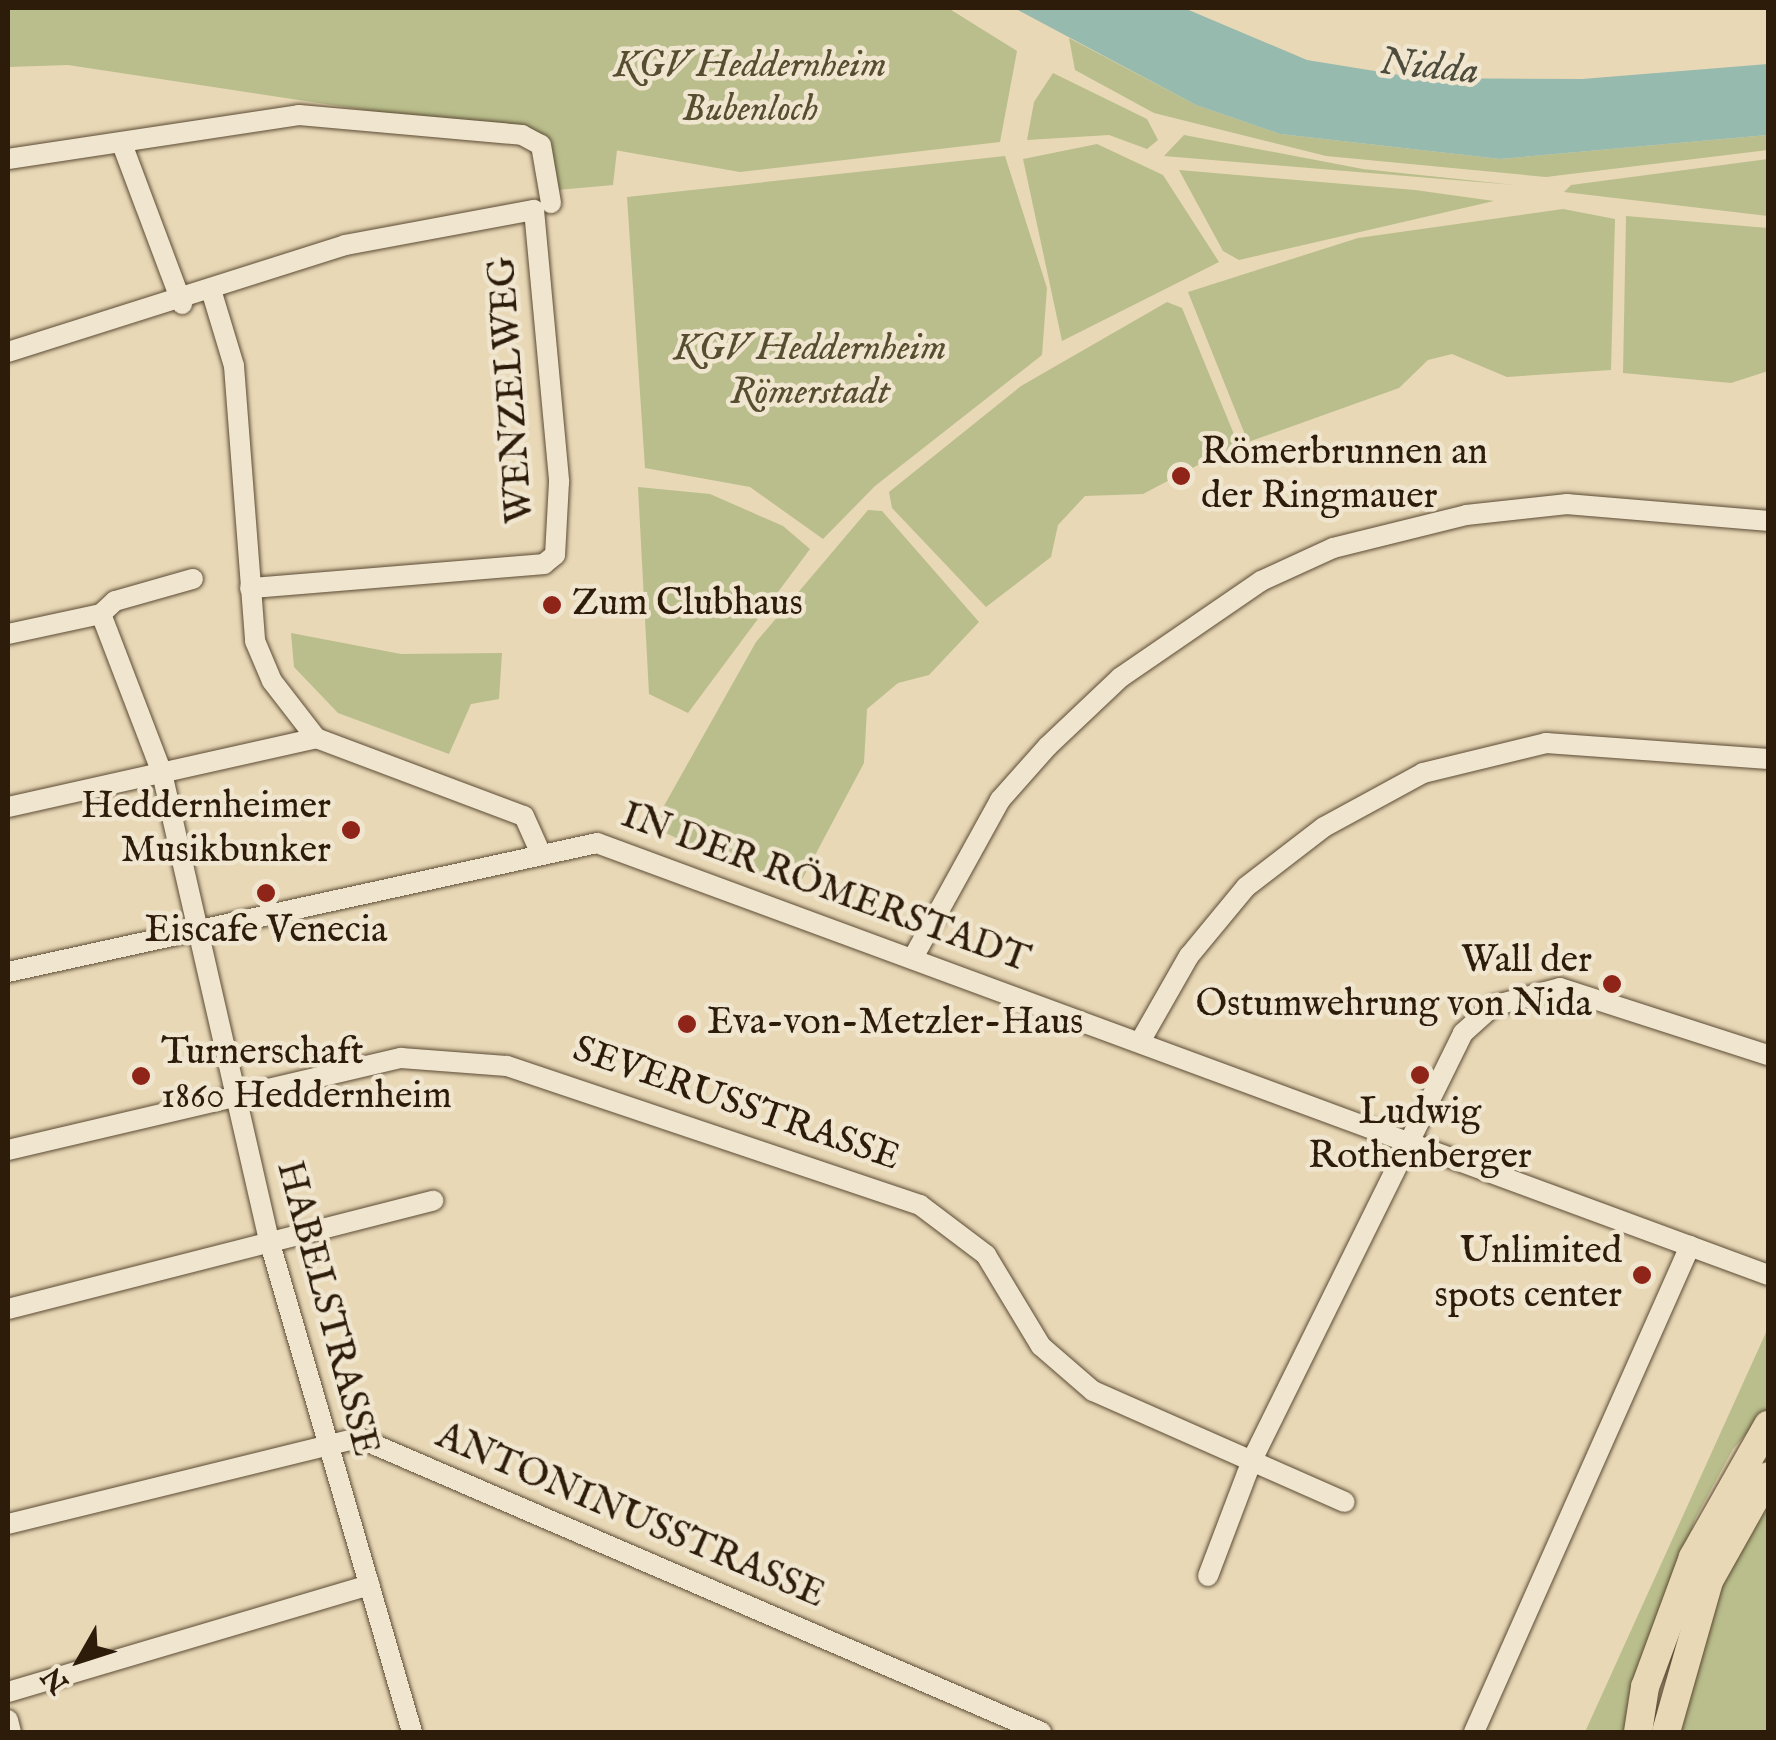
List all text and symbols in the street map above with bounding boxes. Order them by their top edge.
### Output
water label: Nidda [1377,39,1481,97]
park label: KGV Heddernheim Bubenloch [614,44,886,133]
street label: WENZELWEG [481,255,545,525]
park label: KGV Heddernheim Römerstadt [674,327,946,416]
place label: Römerbrunnen an der Ringmauer [1201,431,1488,520]
marker: Römerbrunnen an der Ringmauer [1170,465,1192,487]
place label: Zum Clubhaus [572,582,803,628]
marker: Zum Clubhaus [541,594,563,616]
place label: Heddernheimer Musikbunker [81,785,331,874]
street label: IN DER RÖMERSTADT [615,794,1035,984]
marker: Heddernheimer Musikbunker [340,819,362,841]
marker: Eiscafe Venecia [255,882,277,904]
place label: Eiscafe Venecia [145,909,387,955]
place label: Wall der Ostumwehrung von Nida [1196,939,1592,1028]
marker: Wall der Ostumwehrung von Nida [1601,973,1623,995]
place label: Eva-von-Metzler-Haus [707,1001,1083,1047]
marker: Eva-von-Metzler-Haus [676,1013,698,1035]
street label: SEVERUSSTRASSE [567,1028,905,1182]
place label: Turnerschaft 1860 Heddernheim [161,1031,452,1120]
marker: Ludwig Rothenberger [1409,1064,1431,1086]
marker: Turnerschaft 1860 Heddernheim [130,1065,152,1087]
place label: Ludwig Rothenberger [1308,1091,1532,1180]
street label: HABELSTRASSE [265,1156,387,1462]
place label: Unlimited spots center [1435,1230,1622,1320]
marker: Unlimited spots center [1631,1264,1653,1286]
street label: ANTONINUSSTRASSE [429,1414,831,1620]
north arrow [30,1610,130,1710]
text: N [35,1659,78,1700]

